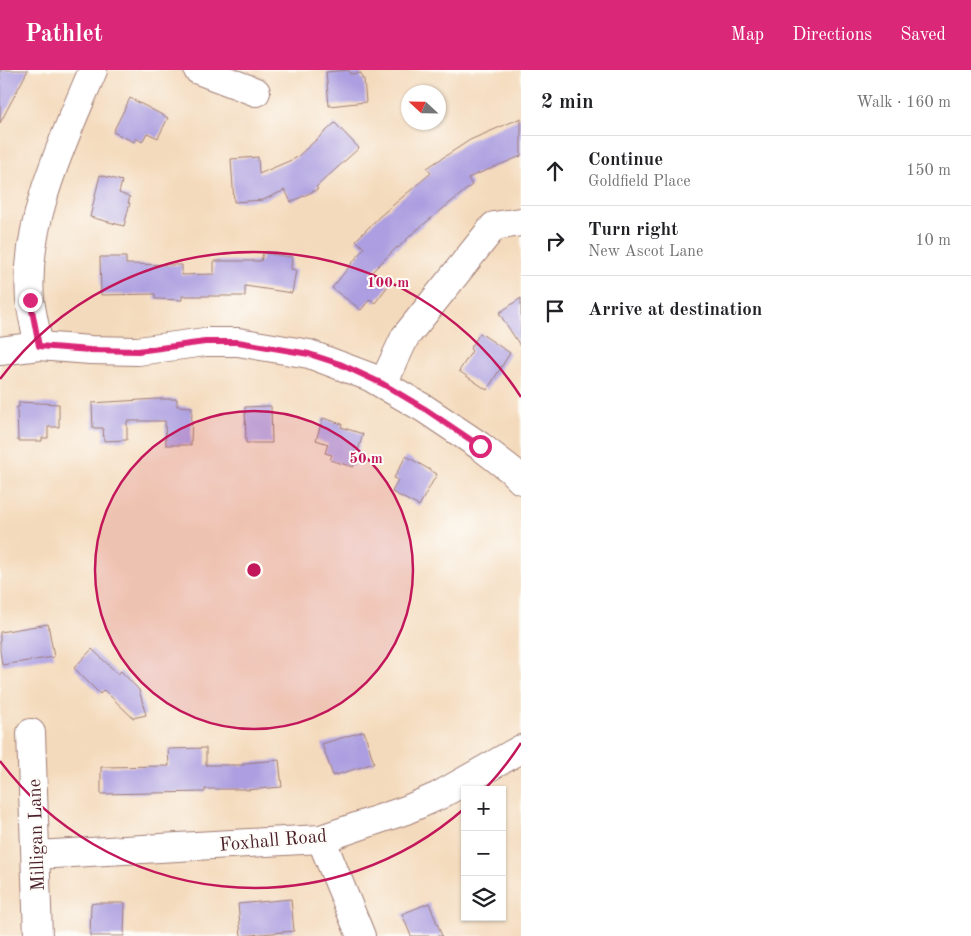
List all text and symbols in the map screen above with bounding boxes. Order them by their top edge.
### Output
text: Pathlet [25,23,103,47]
text: Map [731,26,764,44]
text: Directions [792,26,872,44]
text: Saved [900,26,946,44]
north arrow [401,85,446,130]
text: 2 min [541,92,594,113]
text: Walk · 160 m [856,95,951,111]
text: Continue [588,151,663,170]
icon: ahead [541,157,569,185]
text: 150 m [906,163,951,179]
text: Goldfield Place [588,174,691,190]
text: Turn right [588,221,678,240]
icon: right [541,227,569,255]
text: 10 m [915,233,951,249]
text: New Ascot Lane [588,244,703,260]
text: 100 m [367,276,409,291]
route end [19,289,42,312]
icon: arrive [541,297,569,325]
text: Arrive at destination [588,301,762,320]
route start [469,435,492,458]
text: 50 m [349,452,383,467]
centre of rings [245,561,263,579]
street label: Milligan Lane [26,778,49,892]
map controls [461,786,506,921]
button: + [461,786,506,831]
street label: Foxhall Road [219,827,328,856]
button: − [461,831,506,876]
button: layers [461,876,506,921]

